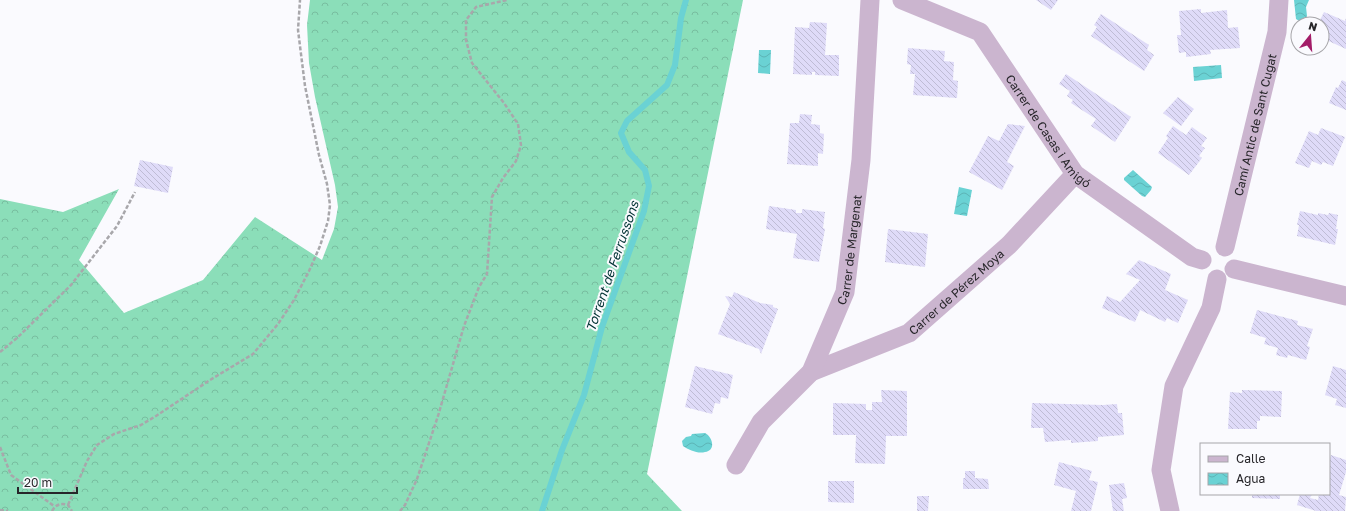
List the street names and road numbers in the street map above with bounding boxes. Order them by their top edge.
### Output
street label: Camí Antic de Sant Cugat [1230,52,1279,197]
street label: Carrer de Casas i Amigó [1003,71,1094,191]
street label: Carrer de Margenat [833,193,864,307]
street label: Carrer de Pérez Moya [905,246,1007,338]

